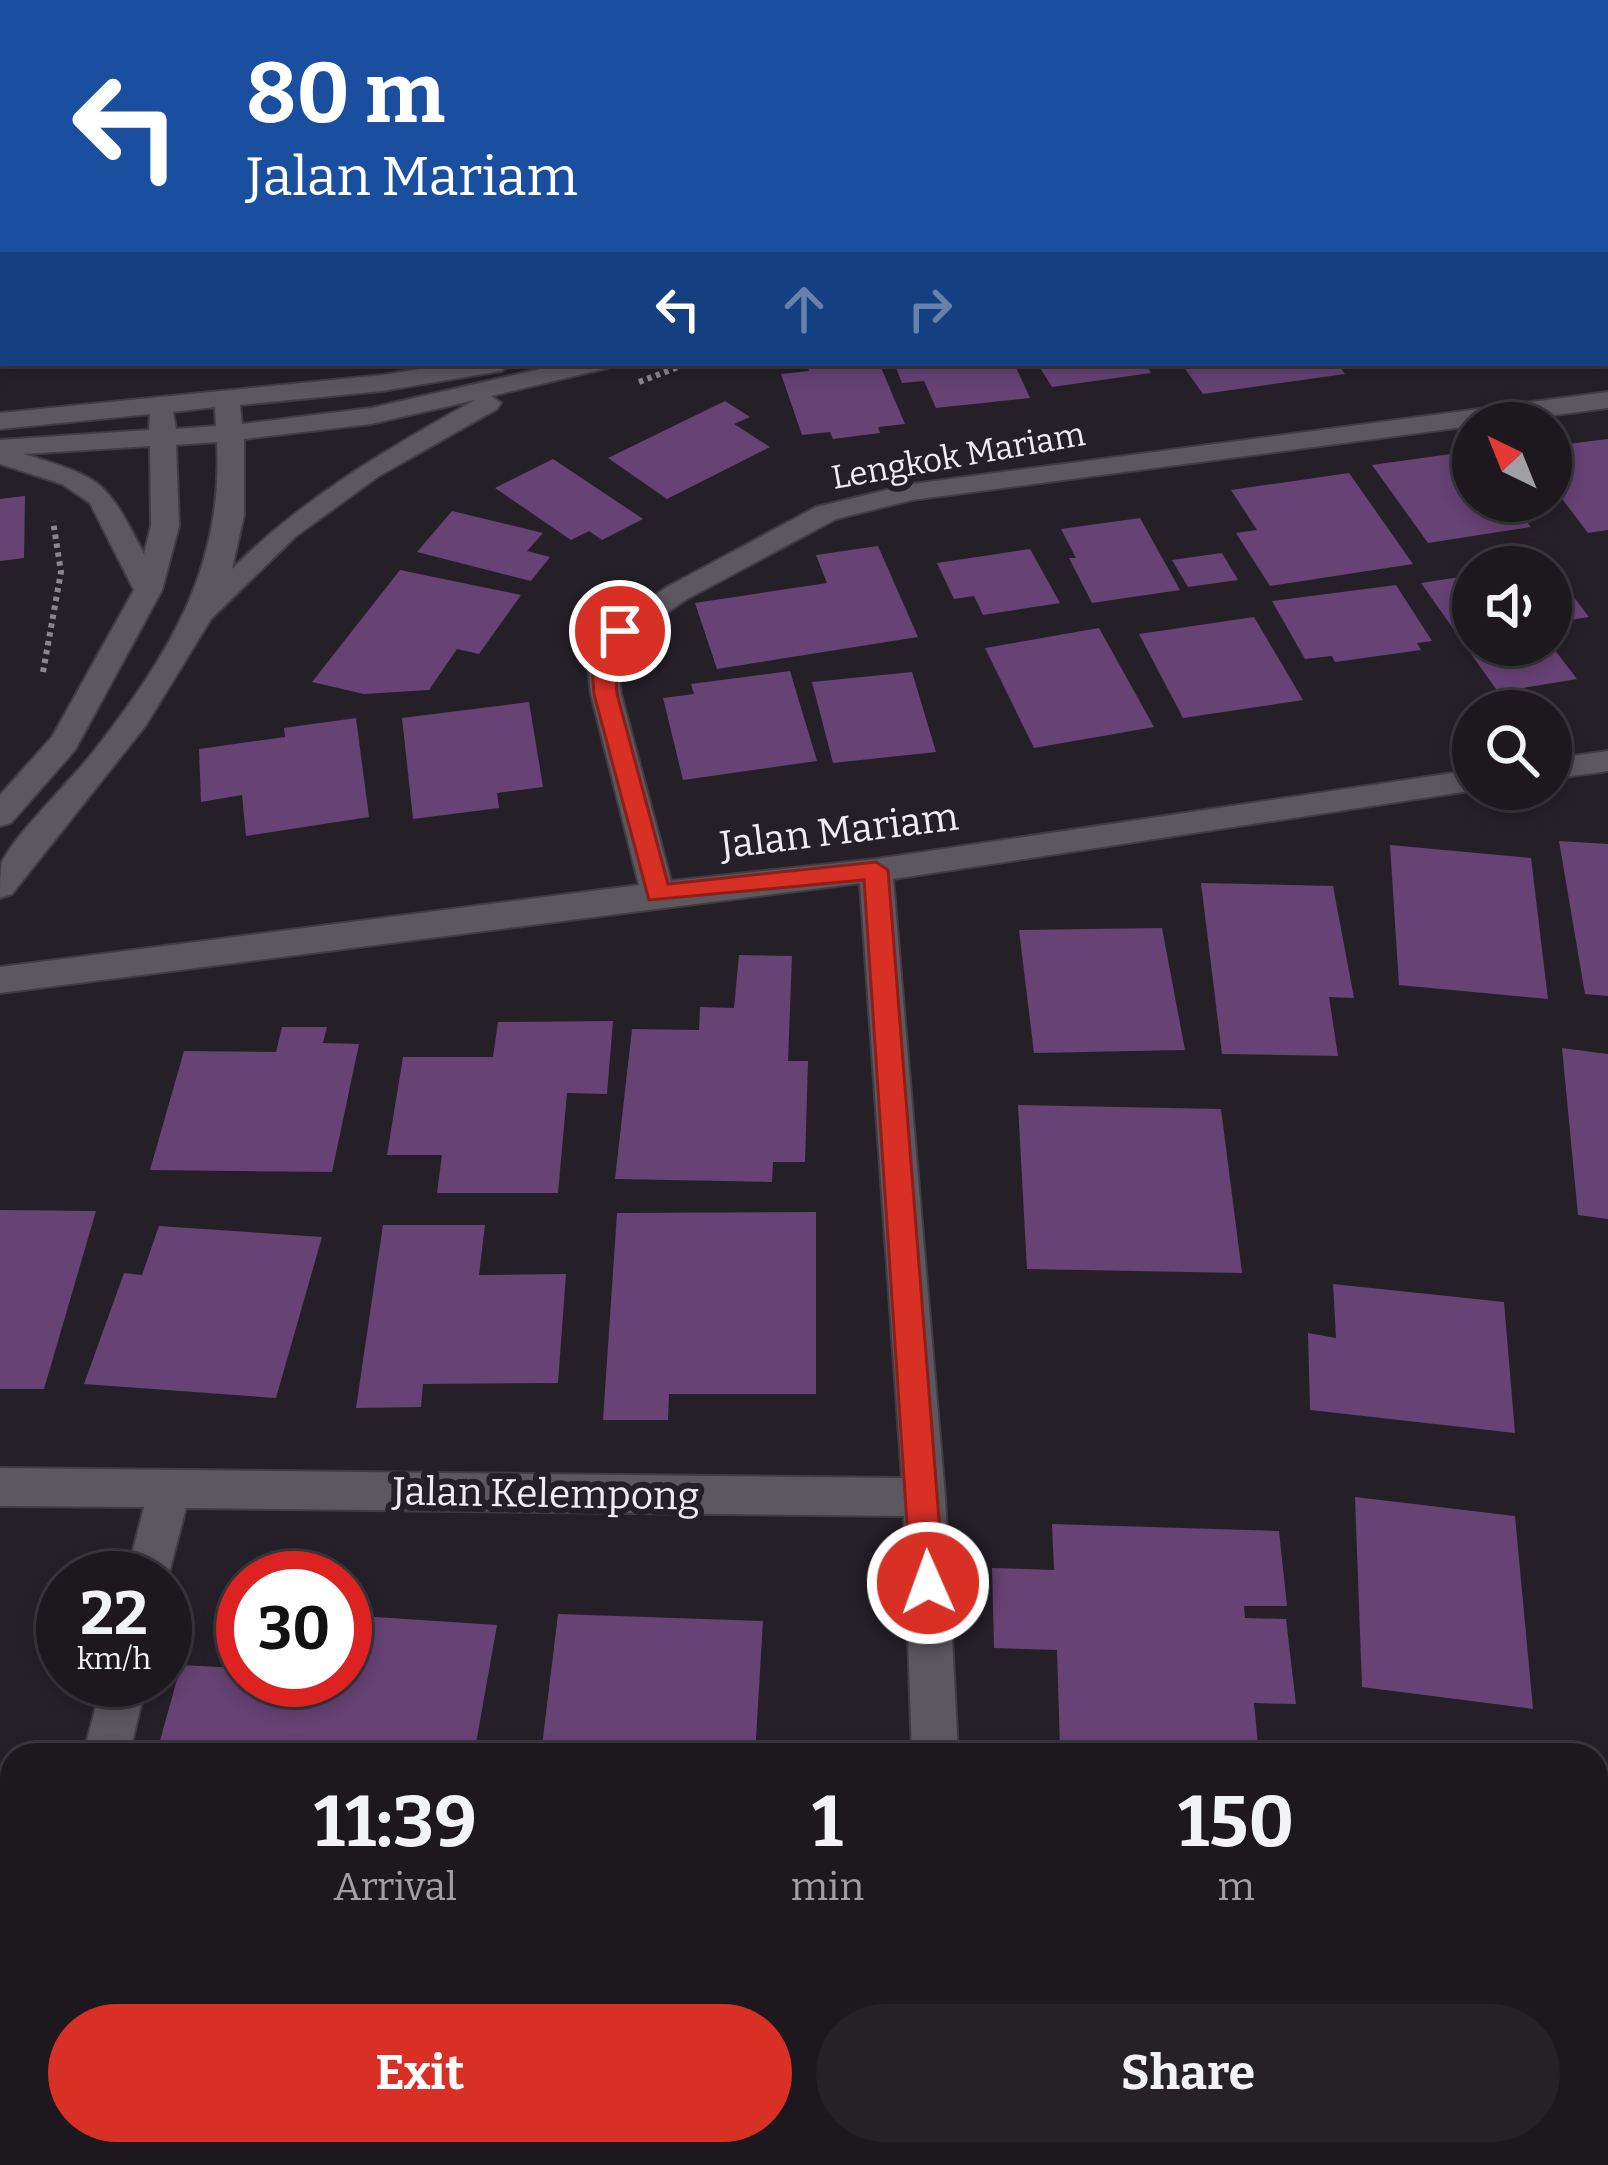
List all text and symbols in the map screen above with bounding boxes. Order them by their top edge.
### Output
text: 80 m [246,43,445,144]
icon: left [48,48,204,204]
text: Jalan Mariam [246,145,578,209]
icon: left [645,276,711,342]
icon: ahead [771,276,837,342]
icon: right [897,276,963,342]
north arrow [1452,402,1572,522]
map controls [1452,402,1572,810]
street label: Lengkok Mariam [828,414,1088,498]
button: sound [1452,546,1572,666]
pin [569,580,671,682]
icon: arrive [587,598,653,664]
button: search [1452,690,1572,810]
street label: Jalan Mariam [716,794,961,869]
street label: Jalan Kelempong [391,1468,700,1520]
position arrow [865,1520,991,1646]
speed limit sign: 30 [216,1551,372,1707]
text: 22 [80,1578,148,1650]
text: km/h [77,1641,151,1677]
text: 11:39 [314,1779,477,1865]
text: 1 [812,1779,843,1865]
text: 150 [1178,1779,1294,1865]
text: Arrival [334,1864,457,1910]
text: min [791,1864,864,1910]
text: m [1217,1864,1255,1910]
button: Exit [48,2004,792,2142]
button: Share [816,2004,1560,2142]

